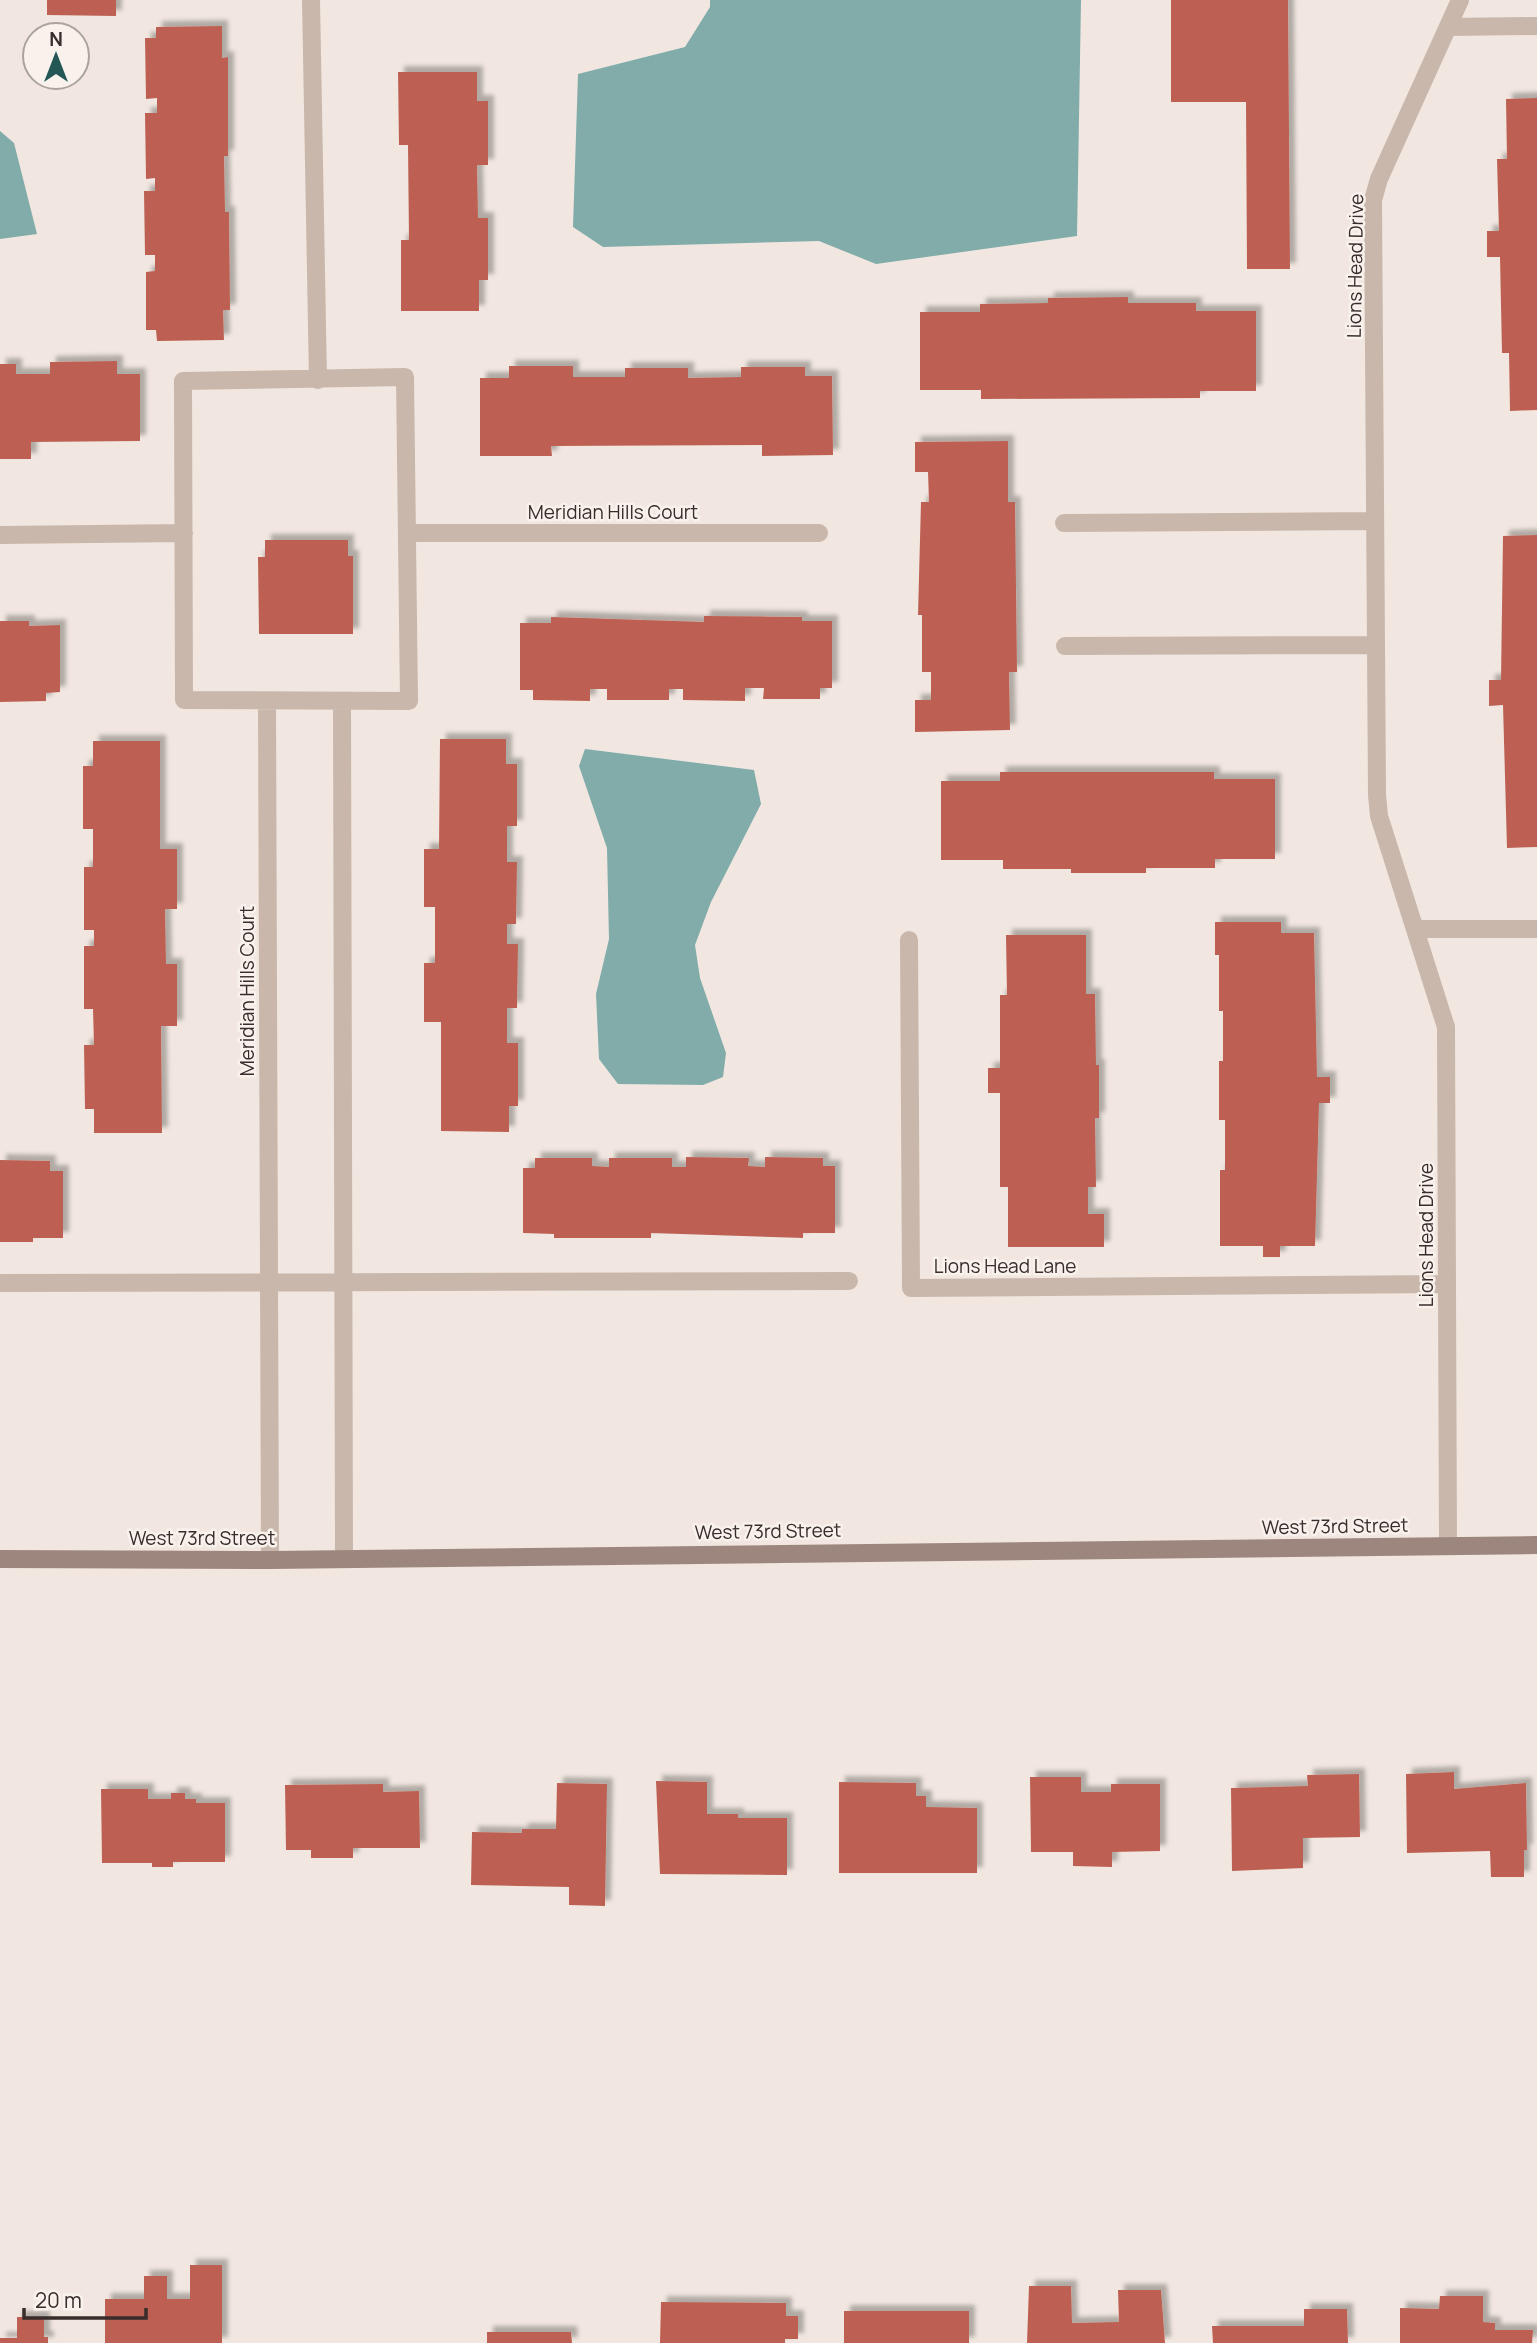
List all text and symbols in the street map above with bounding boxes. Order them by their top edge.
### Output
north arrow [21,21,91,91]
text: N [49,26,63,52]
street label: Lions Head Drive [1341,194,1369,338]
street label: Meridian Hills Court [528,499,698,525]
street label: Meridian Hills Court [234,906,260,1076]
street label: Lions Head Drive [1413,1163,1439,1307]
street label: Lions Head Lane [934,1253,1076,1279]
street label: West 73rd Street [1261,1512,1409,1540]
street label: West 73rd Street [694,1517,842,1545]
street label: West 73rd Street [129,1525,275,1551]
scale bar [24,2276,147,2320]
text: 20 m [35,2286,82,2314]

